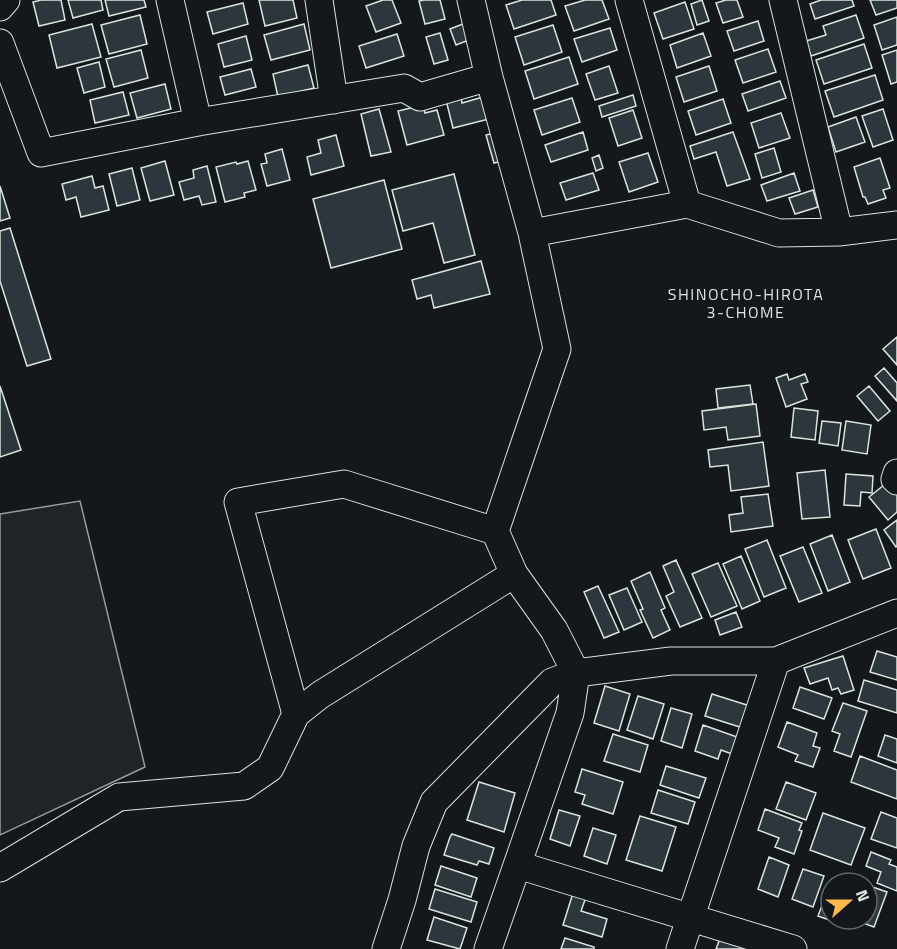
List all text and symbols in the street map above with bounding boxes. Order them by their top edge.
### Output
district label: SHINOCHO-HIROTA 3-CHOME [668,282,824,324]
north arrow [819,871,879,931]
text: N [850,886,876,905]

